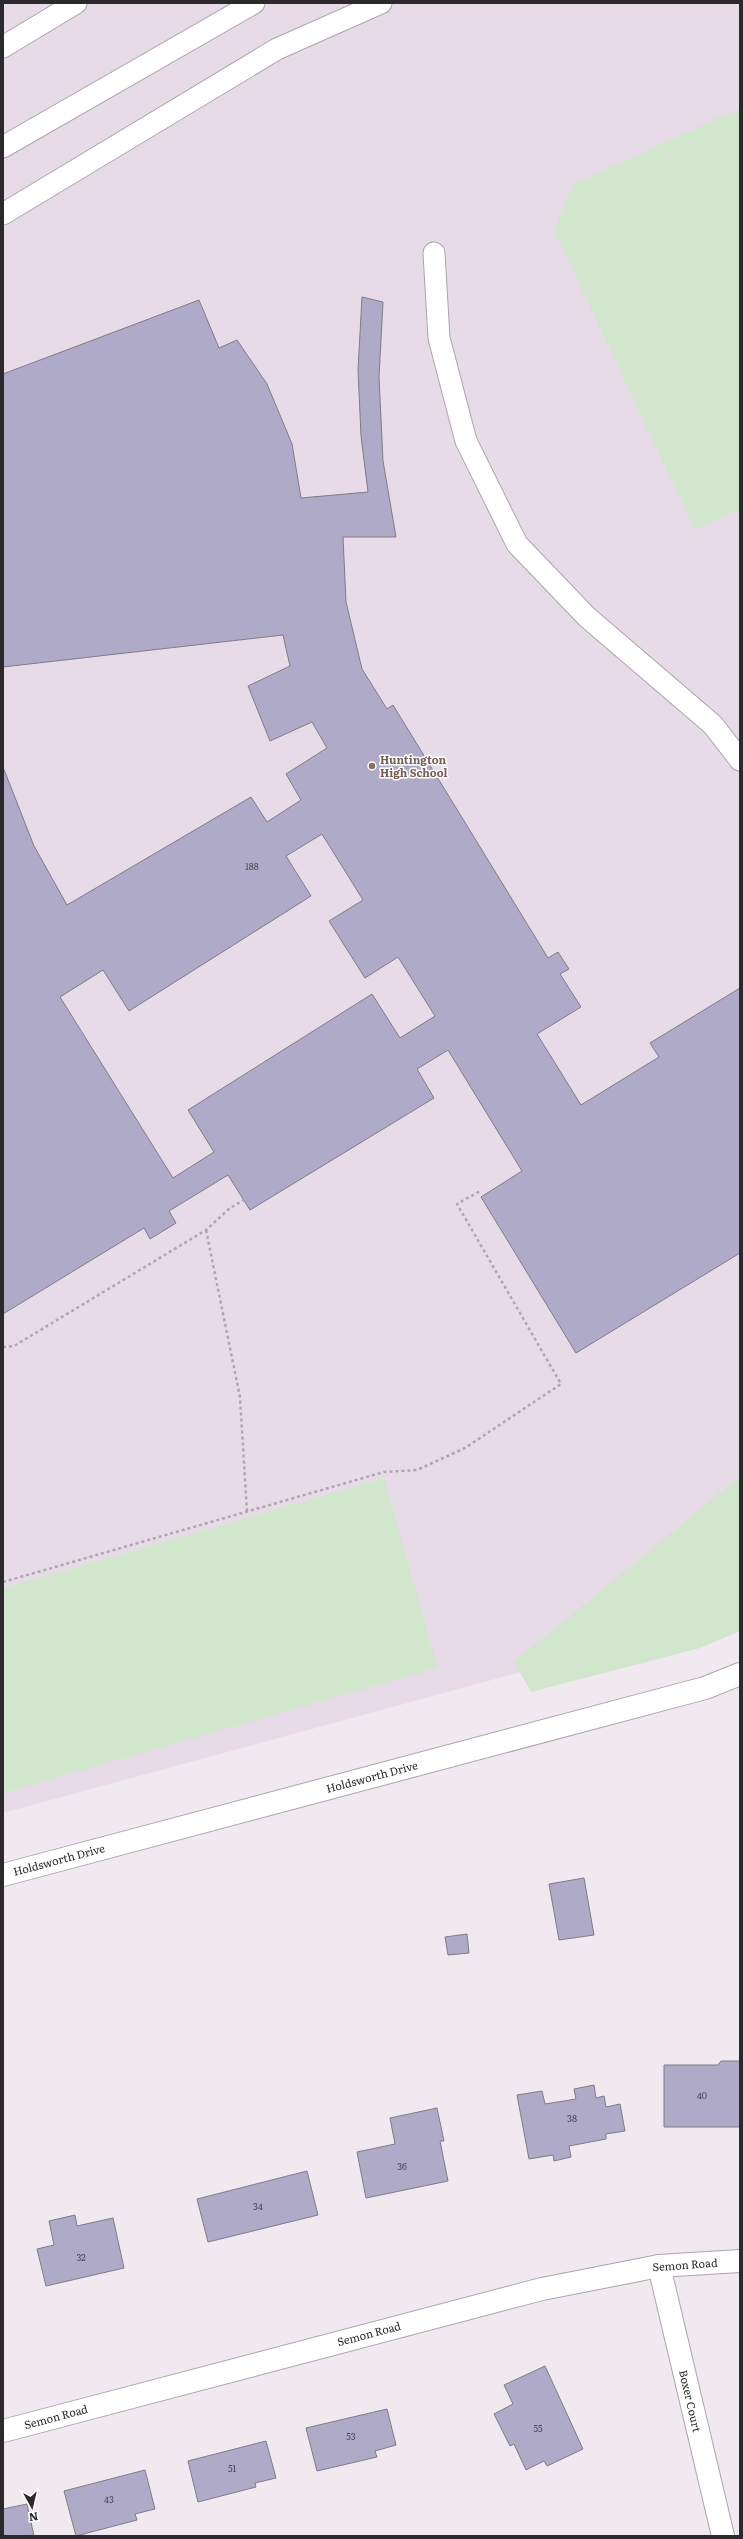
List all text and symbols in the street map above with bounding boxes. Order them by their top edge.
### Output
place label: Huntington High School [380,751,448,780]
marker: Huntington High School [367,761,377,771]
house number: 188 [245,859,259,873]
street label: Holdsworth Drive [324,1756,420,1796]
street label: Holdsworth Drive [11,1839,107,1879]
house number: 40 [697,2088,707,2102]
house number: 38 [567,2111,577,2125]
house number: 36 [397,2159,407,2173]
house number: 34 [253,2199,263,2213]
house number: 32 [76,2250,86,2264]
street label: Semon Road [652,2254,718,2274]
street label: Semon Road [335,2317,403,2349]
street label: Boxer Court [676,2368,706,2434]
street label: Semon Road [22,2400,90,2432]
house number: 55 [533,2421,543,2435]
house number: 53 [346,2429,356,2443]
house number: 51 [228,2461,236,2475]
north arrow [12,2487,52,2527]
house number: 43 [104,2492,114,2506]
text: N [28,2509,39,2526]

